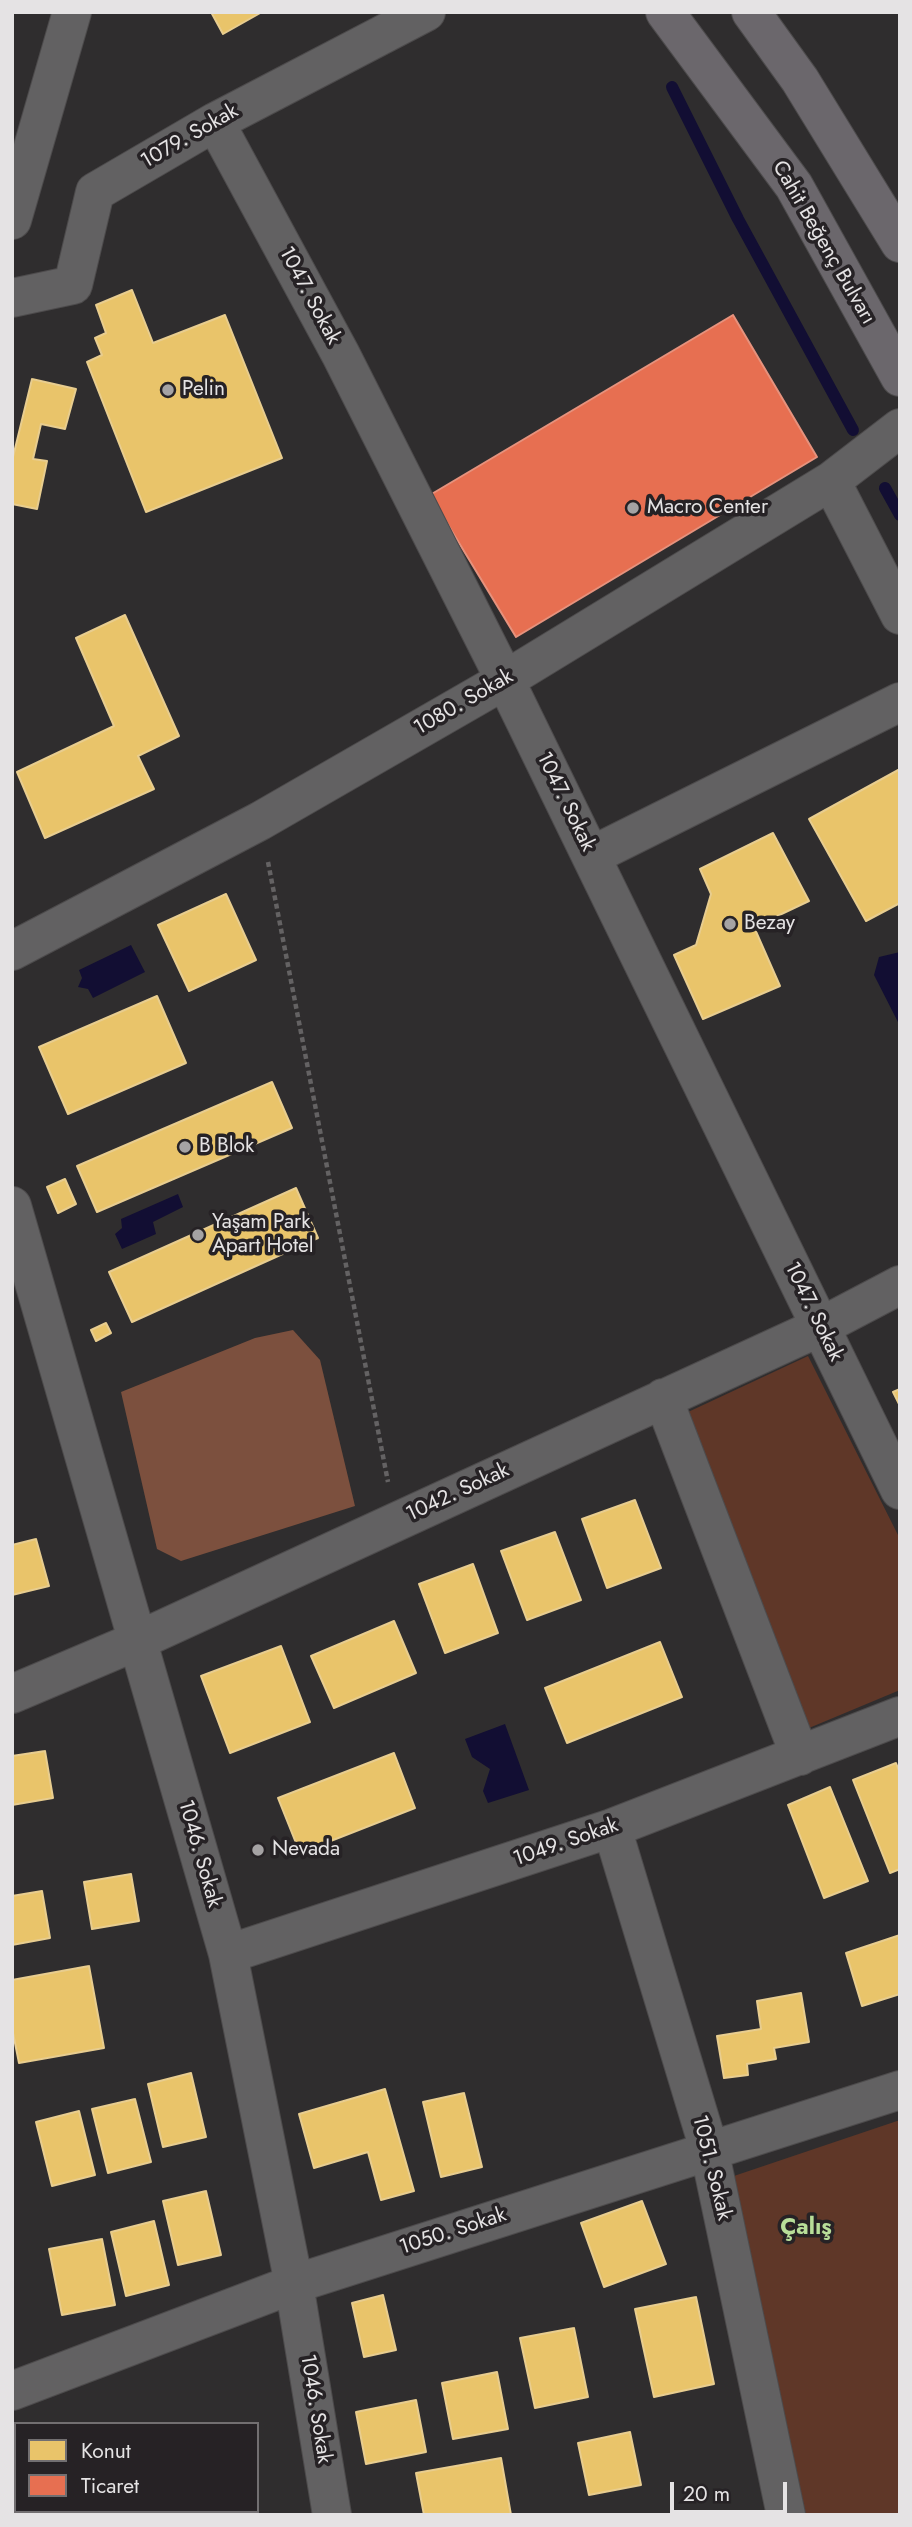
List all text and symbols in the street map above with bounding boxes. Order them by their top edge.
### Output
street label: 1079. Sokak [137,99,243,175]
street label: Cahit Beğenç Bulvarı [766,157,880,329]
street label: 1047. Sokak [273,243,345,349]
place label: Pelin [182,377,225,403]
marker: Pelin [160,382,176,398]
place label: Macro Center [647,495,768,521]
marker: Macro Center [625,500,641,516]
street label: 1080. Sokak [410,665,518,741]
street label: 1047. Sokak [530,748,600,856]
place label: Bezay [744,911,795,937]
marker: Bezay [722,916,738,932]
place label: B Blok [199,1134,254,1160]
marker: B Blok [177,1139,193,1155]
place label: Yaşam Park Apart Hotel [212,1210,314,1260]
marker: Yaşam Park Apart Hotel [190,1227,206,1243]
street label: 1047. Sokak [778,1258,848,1366]
street label: 1042. Sokak [403,1458,513,1528]
street label: 1046. Sokak [172,1797,226,1911]
street label: 1049. Sokak [510,1813,622,1873]
place label: Nevada [272,1837,340,1863]
marker: Nevada [250,1842,266,1858]
street label: 1051. Sokak [686,2113,736,2223]
street label: 1050. Sokak [396,2203,510,2261]
district label: Çalış [780,2214,832,2242]
street label: 1046. Sokak [294,2352,336,2466]
legend [14,2422,259,2513]
text: Konut [81,2436,131,2466]
scale bar [674,2468,791,2512]
text: Ticaret [81,2471,139,2501]
text: 20 m [683,2479,730,2509]

